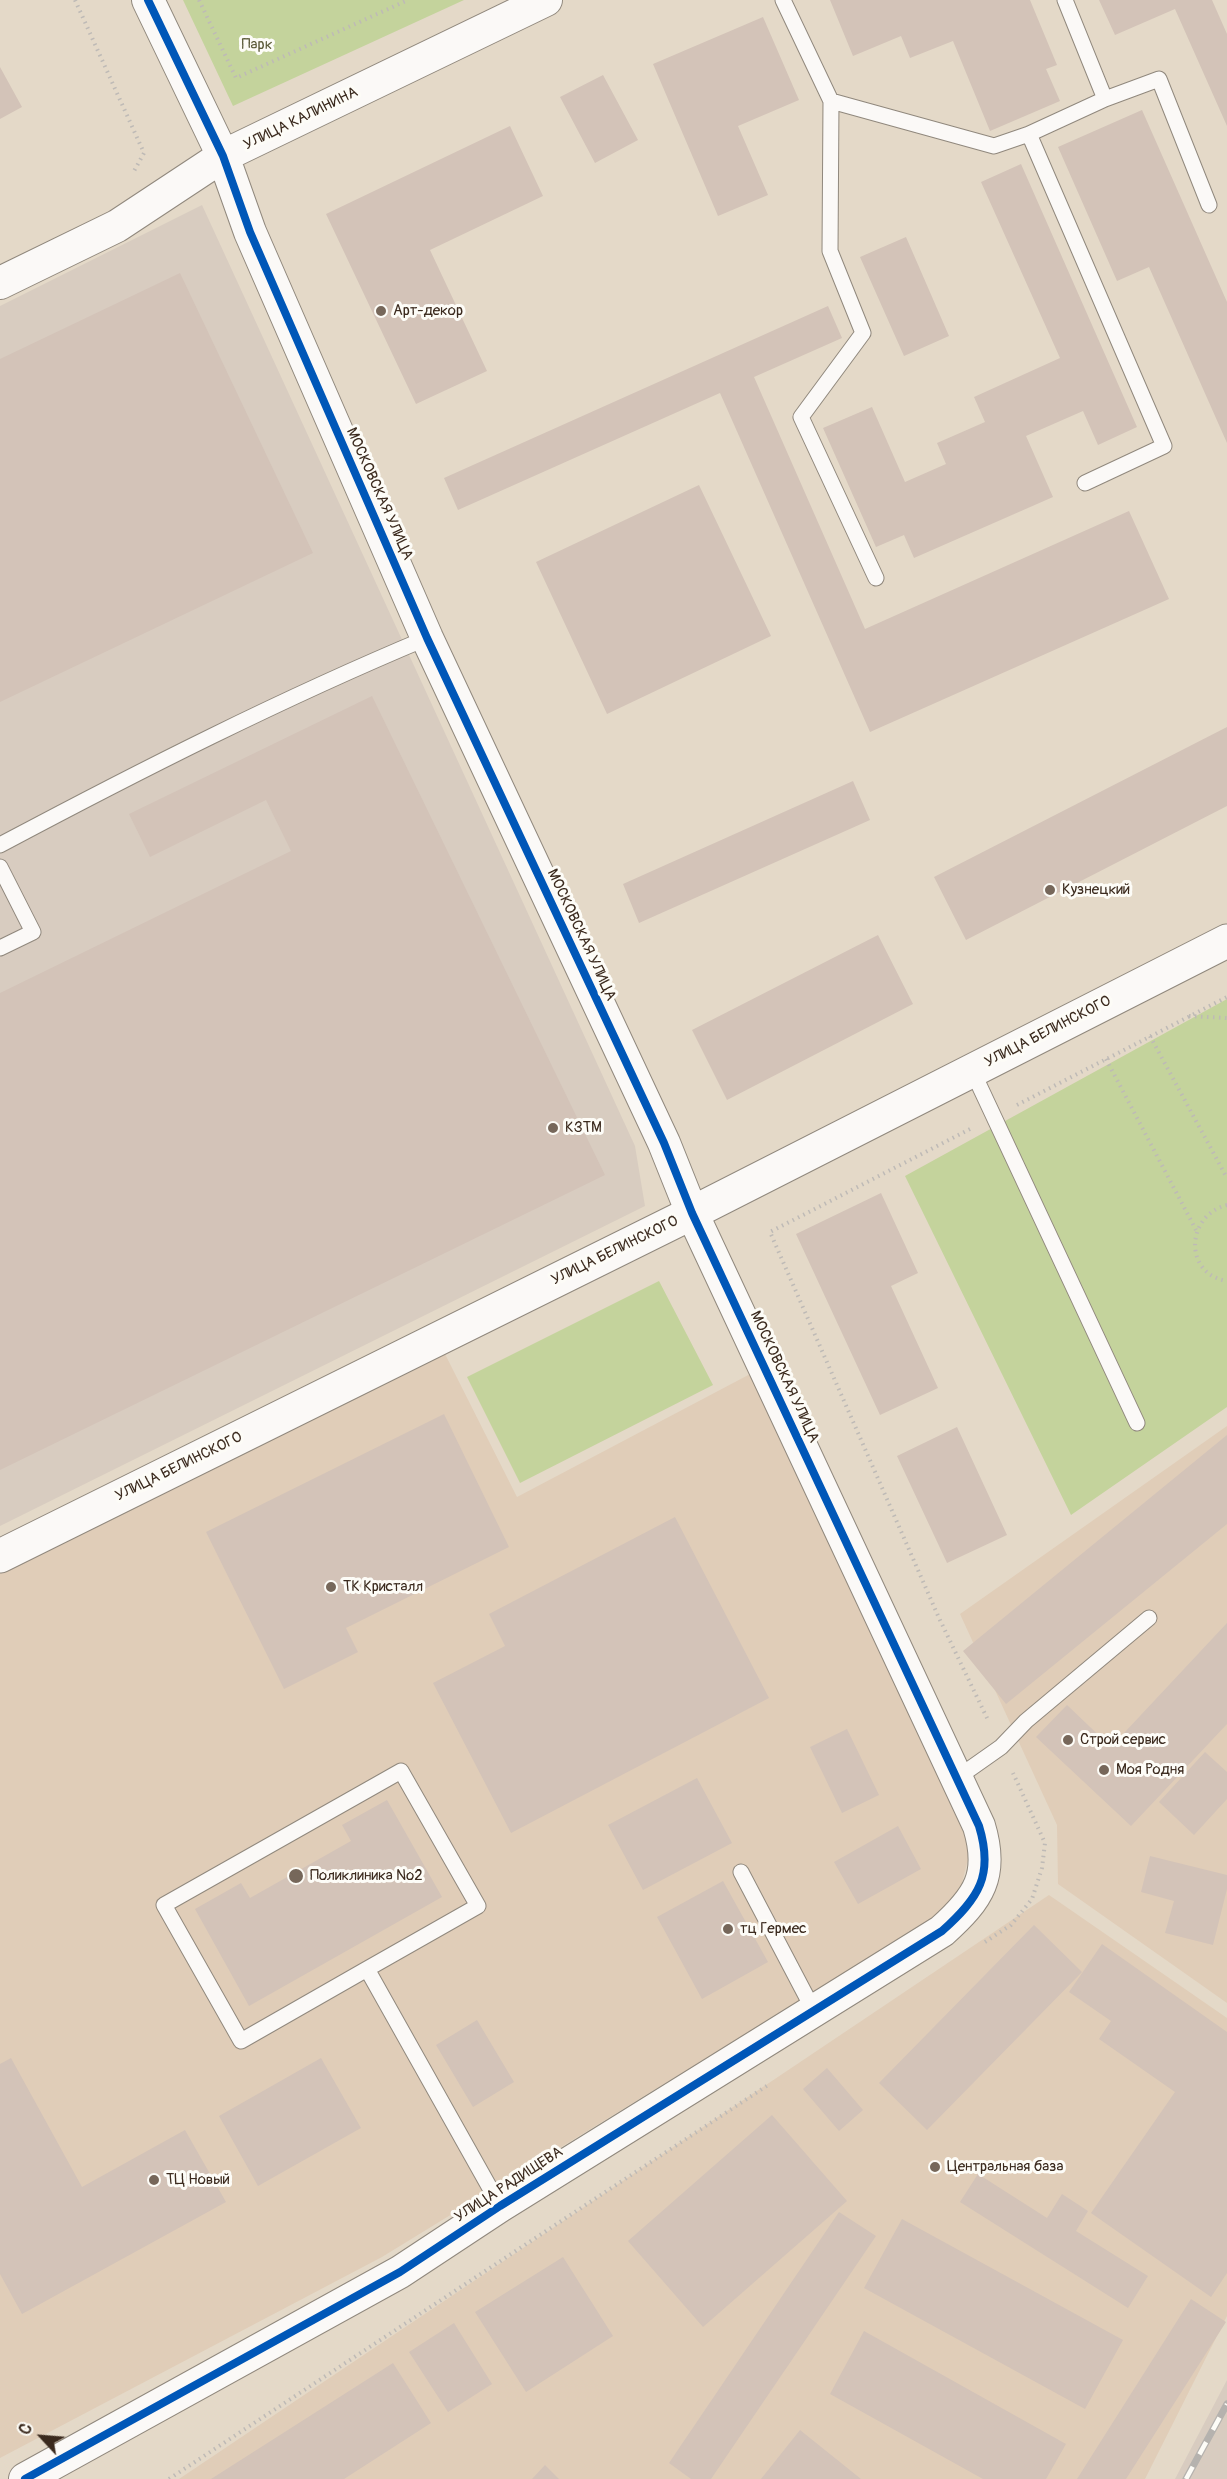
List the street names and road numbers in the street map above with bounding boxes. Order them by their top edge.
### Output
street label: УЛИЦА КАЛИНИНА [241,84,361,154]
street label: МОСКОВСКАЯ УЛИЦА [342,425,416,563]
street label: МОСКОВСКАЯ УЛИЦА [543,866,619,1004]
street label: УЛИЦА БЕЛИНСКОГО [982,992,1114,1072]
street label: УЛИЦА БЕЛИНСКОГО [549,1212,681,1290]
street label: МОСКОВСКАЯ УЛИЦА [746,1308,822,1446]
street label: УЛИЦА БЕЛИНСКОГО [113,1428,245,1506]
street label: УЛИЦА РАДИЩЕВА [452,2143,566,2227]

